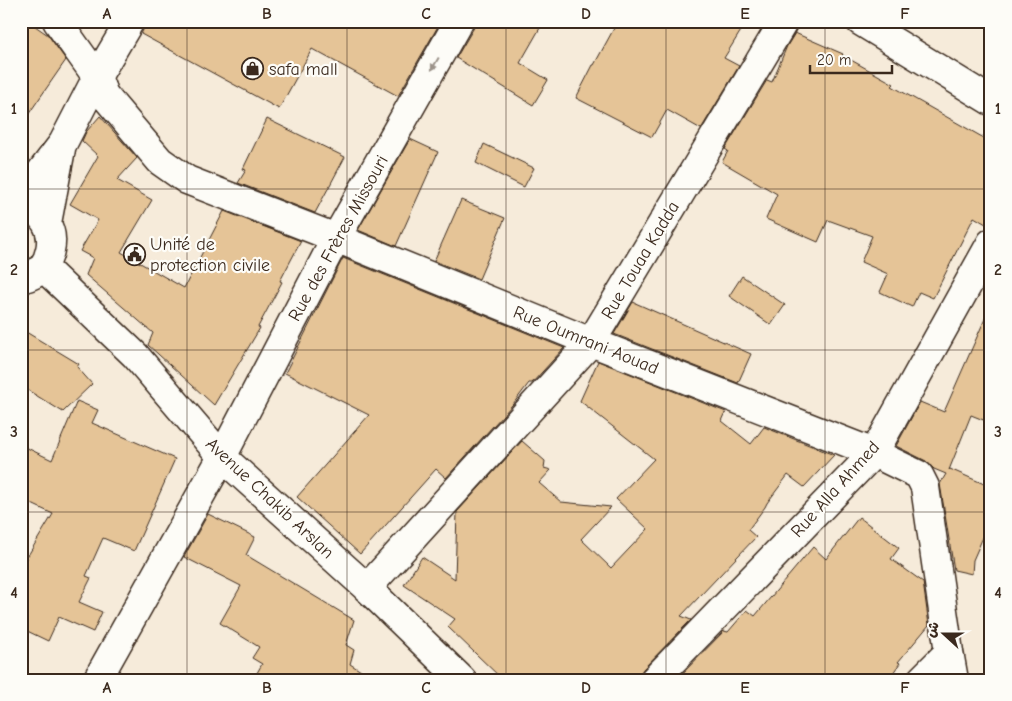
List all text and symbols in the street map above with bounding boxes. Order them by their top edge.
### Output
text: A [103,5,112,23]
text: B [262,5,272,23]
text: C [421,5,431,23]
text: D [581,5,591,23]
text: E [740,5,750,23]
text: F [900,5,910,23]
scale bar [810,42,892,74]
text: 20 m [817,51,851,69]
one-way arrow [431,56,439,71]
shop icon: safa mall [241,57,265,81]
place label: safa mall [269,59,338,80]
text: 1 [11,100,17,118]
text: 1 [995,100,1001,118]
street label: Rue des Frères Missouri [284,152,393,325]
street label: Rue Touaa Kadda [597,198,684,323]
place label: Unité de protection civile [150,234,270,276]
public building icon: Unité de protection civile [122,242,146,266]
text: 2 [10,261,18,279]
text: 2 [994,261,1002,279]
street label: Rue Oumrani Aouad [510,302,661,379]
text: 3 [10,423,18,441]
text: 3 [994,423,1002,441]
street label: Avenue Chakib Arslan [201,434,338,563]
street label: Rue Alla Ahmed [787,437,884,542]
text: 4 [10,584,18,602]
text: 4 [994,584,1002,602]
north arrow [920,608,970,658]
text: ش [922,619,943,640]
text: A [103,679,112,697]
text: B [262,679,272,697]
text: C [421,679,431,697]
text: D [581,679,591,697]
text: E [740,679,750,697]
text: F [900,679,910,697]

